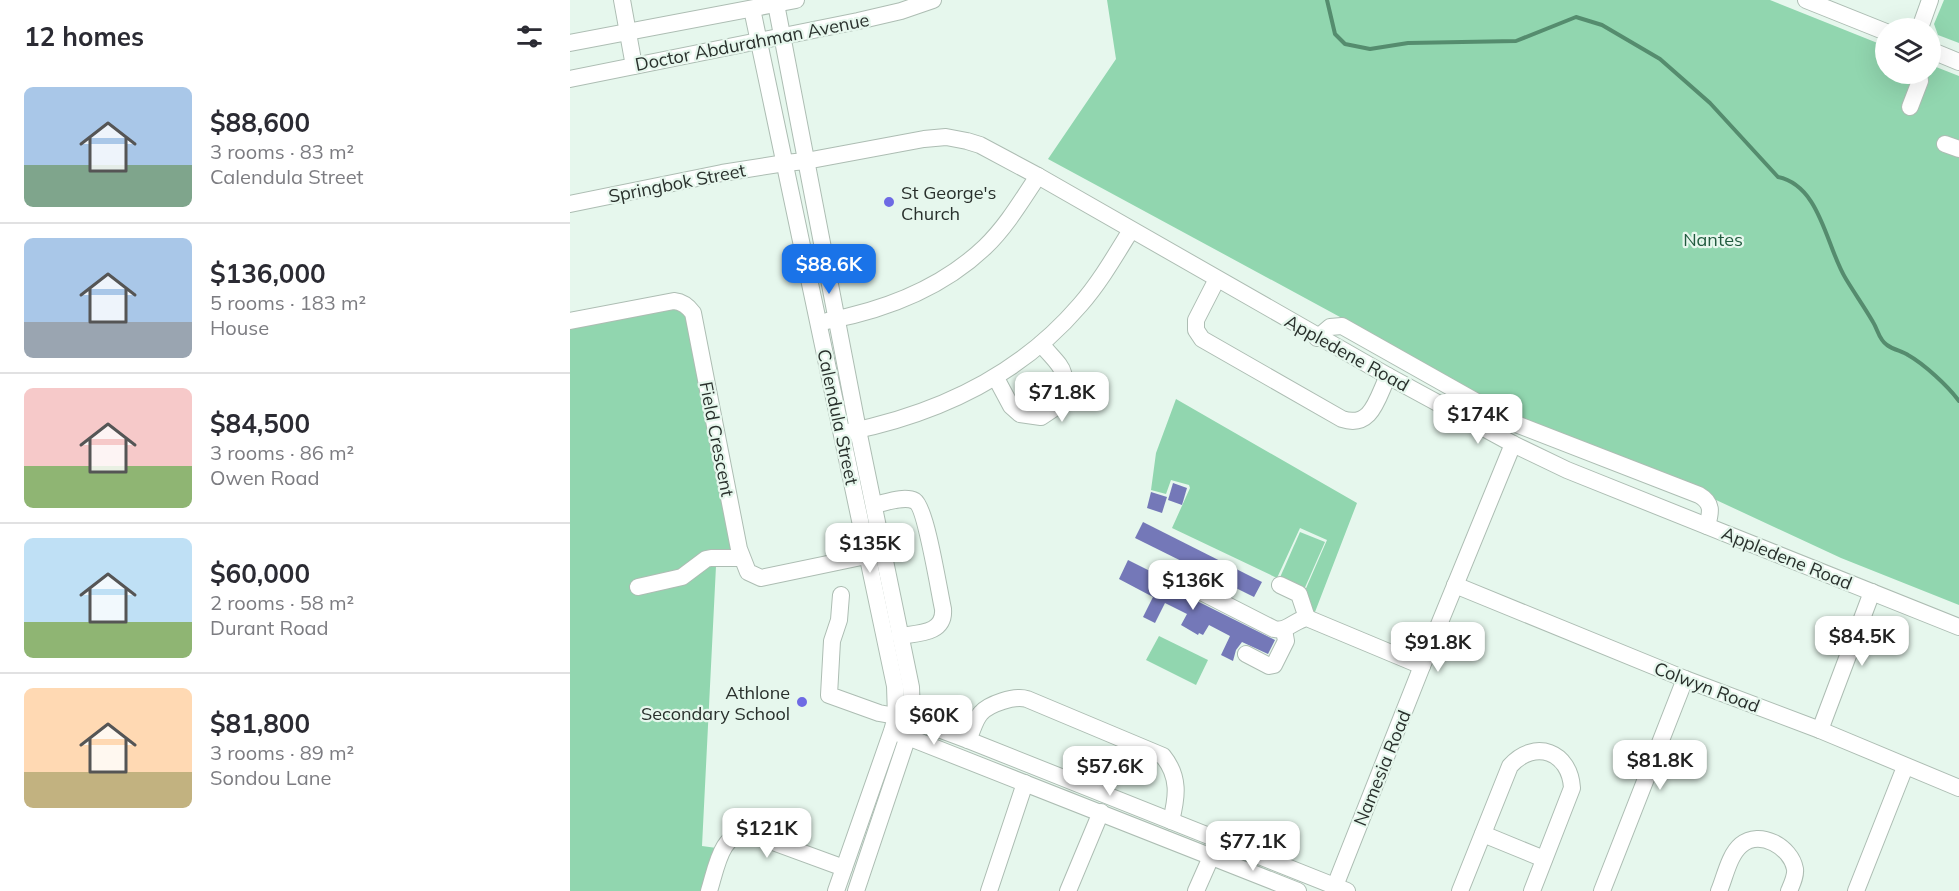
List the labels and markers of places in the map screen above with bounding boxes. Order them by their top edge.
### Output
place label: St George's Church [901,181,996,225]
marker: St George's Church [882,195,896,209]
pin: $88.6K [780,244,878,295]
pin: $71.8K [1013,372,1111,423]
pin: $174K [1436,394,1520,445]
pin: $135K [828,523,912,574]
pin: $136K [1151,560,1235,611]
pin: $84.5K [1813,616,1911,667]
pin: $91.8K [1389,622,1487,673]
place label: Athlone Secondary School [641,681,790,725]
marker: Athlone Secondary School [795,695,809,709]
pin: $60K [898,695,970,746]
pin: $81.8K [1611,740,1709,791]
pin: $57.6K [1061,746,1159,797]
pin: $121K [725,808,809,859]
pin: $77.1K [1204,821,1302,872]

